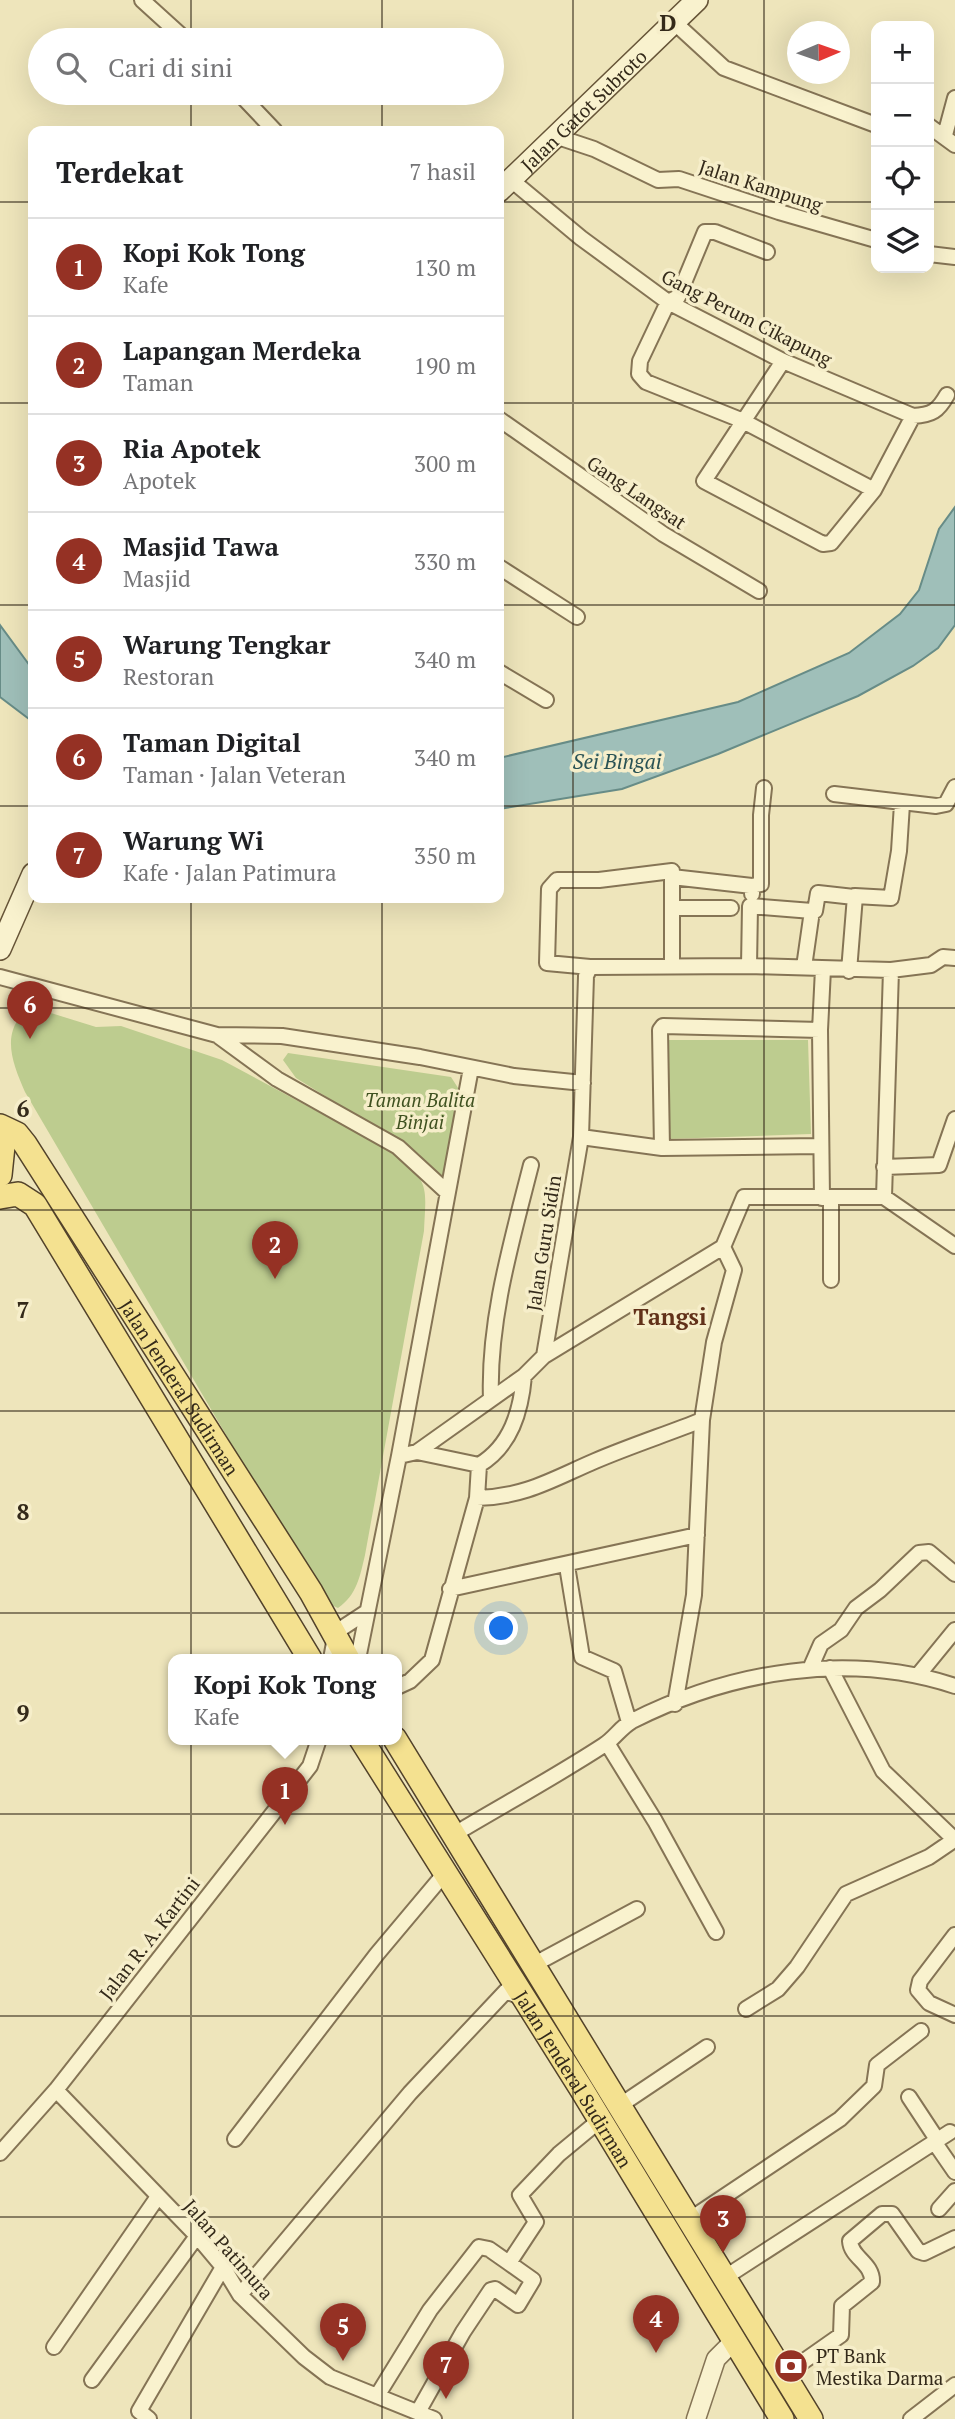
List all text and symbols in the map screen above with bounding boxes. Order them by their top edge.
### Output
text: D [660,7,677,38]
north arrow [787,21,850,84]
map controls [871,21,934,273]
button: + [871,21,934,84]
search box [28,28,504,105]
street label: Jalan Gatot Subroto [515,43,652,176]
icon: search [52,48,90,86]
text: Cari di sini [108,50,233,84]
button: − [871,84,934,147]
button: locate [871,147,934,210]
text: Terdekat [56,152,184,192]
street label: Jalan Kampung [696,153,827,217]
text: 7 hasil [409,156,476,187]
button: layers [871,210,934,273]
text: Kopi Kok Tong [123,235,305,269]
text: 1 [73,252,86,283]
text: 130 m [414,252,476,283]
street label: Gang Perum Cikapung [657,263,837,371]
text: Kafe [123,269,169,300]
text: Lapangan Merdeka [123,333,361,367]
text: 2 [73,350,86,381]
text: 190 m [414,350,476,381]
text: Taman [123,367,193,398]
text: Ria Apotek [123,431,261,465]
text: 3 [73,448,86,479]
text: 300 m [414,448,476,479]
street label: Gang Langsat [582,450,692,534]
text: Apotek [123,465,196,496]
text: Masjid Tawa [123,529,279,563]
text: 4 [73,546,86,577]
text: 330 m [414,546,476,577]
text: Masjid [123,563,191,594]
text: Warung Tengkar [123,627,330,661]
text: 5 [73,644,86,675]
text: 340 m [414,644,476,675]
text: Restoran [123,661,214,692]
text: Taman Digital [123,725,301,759]
text: 6 [73,742,86,773]
text: 340 m [414,742,476,773]
water label: Sei Bingai [573,747,662,775]
text: Taman · Jalan Veteran [123,759,346,790]
text: Warung Wi [123,823,264,857]
text: 7 [73,840,86,871]
text: 350 m [414,840,476,871]
text: Kafe · Jalan Patimura [123,857,337,888]
pin: 6 [7,981,53,1039]
park label: Taman Balita Binjai [365,1087,475,1134]
text: 6 [17,1093,30,1124]
street label: Jalan Guru Sidin [520,1173,566,1313]
pin: 2 [252,1221,298,1279]
text: 7 [17,1294,30,1325]
street label: Jalan Jenderal Sudirman [115,1294,246,1480]
district label: Tangsi [633,1301,707,1332]
text: 8 [17,1496,30,1527]
your location [484,1611,518,1645]
popup [168,1654,402,1745]
text: Kopi Kok Tong [194,1667,376,1701]
text: 9 [17,1697,30,1728]
text: Kafe [194,1701,240,1732]
pin: 1 [262,1767,308,1825]
street label: Jalan R. A. Kartini [93,1871,205,2005]
street label: Jalan Jenderal Sudirman [510,1985,639,2172]
street label: Jalan Patimura [179,2194,280,2305]
pin: 3 [700,2195,746,2253]
pin: 4 [633,2295,679,2353]
pin: 5 [320,2303,366,2361]
pin: 7 [423,2341,469,2399]
place label: PT Bank Mestika Darma [816,2343,944,2390]
bank icon: PT Bank Mestika Darma [772,2347,810,2385]

